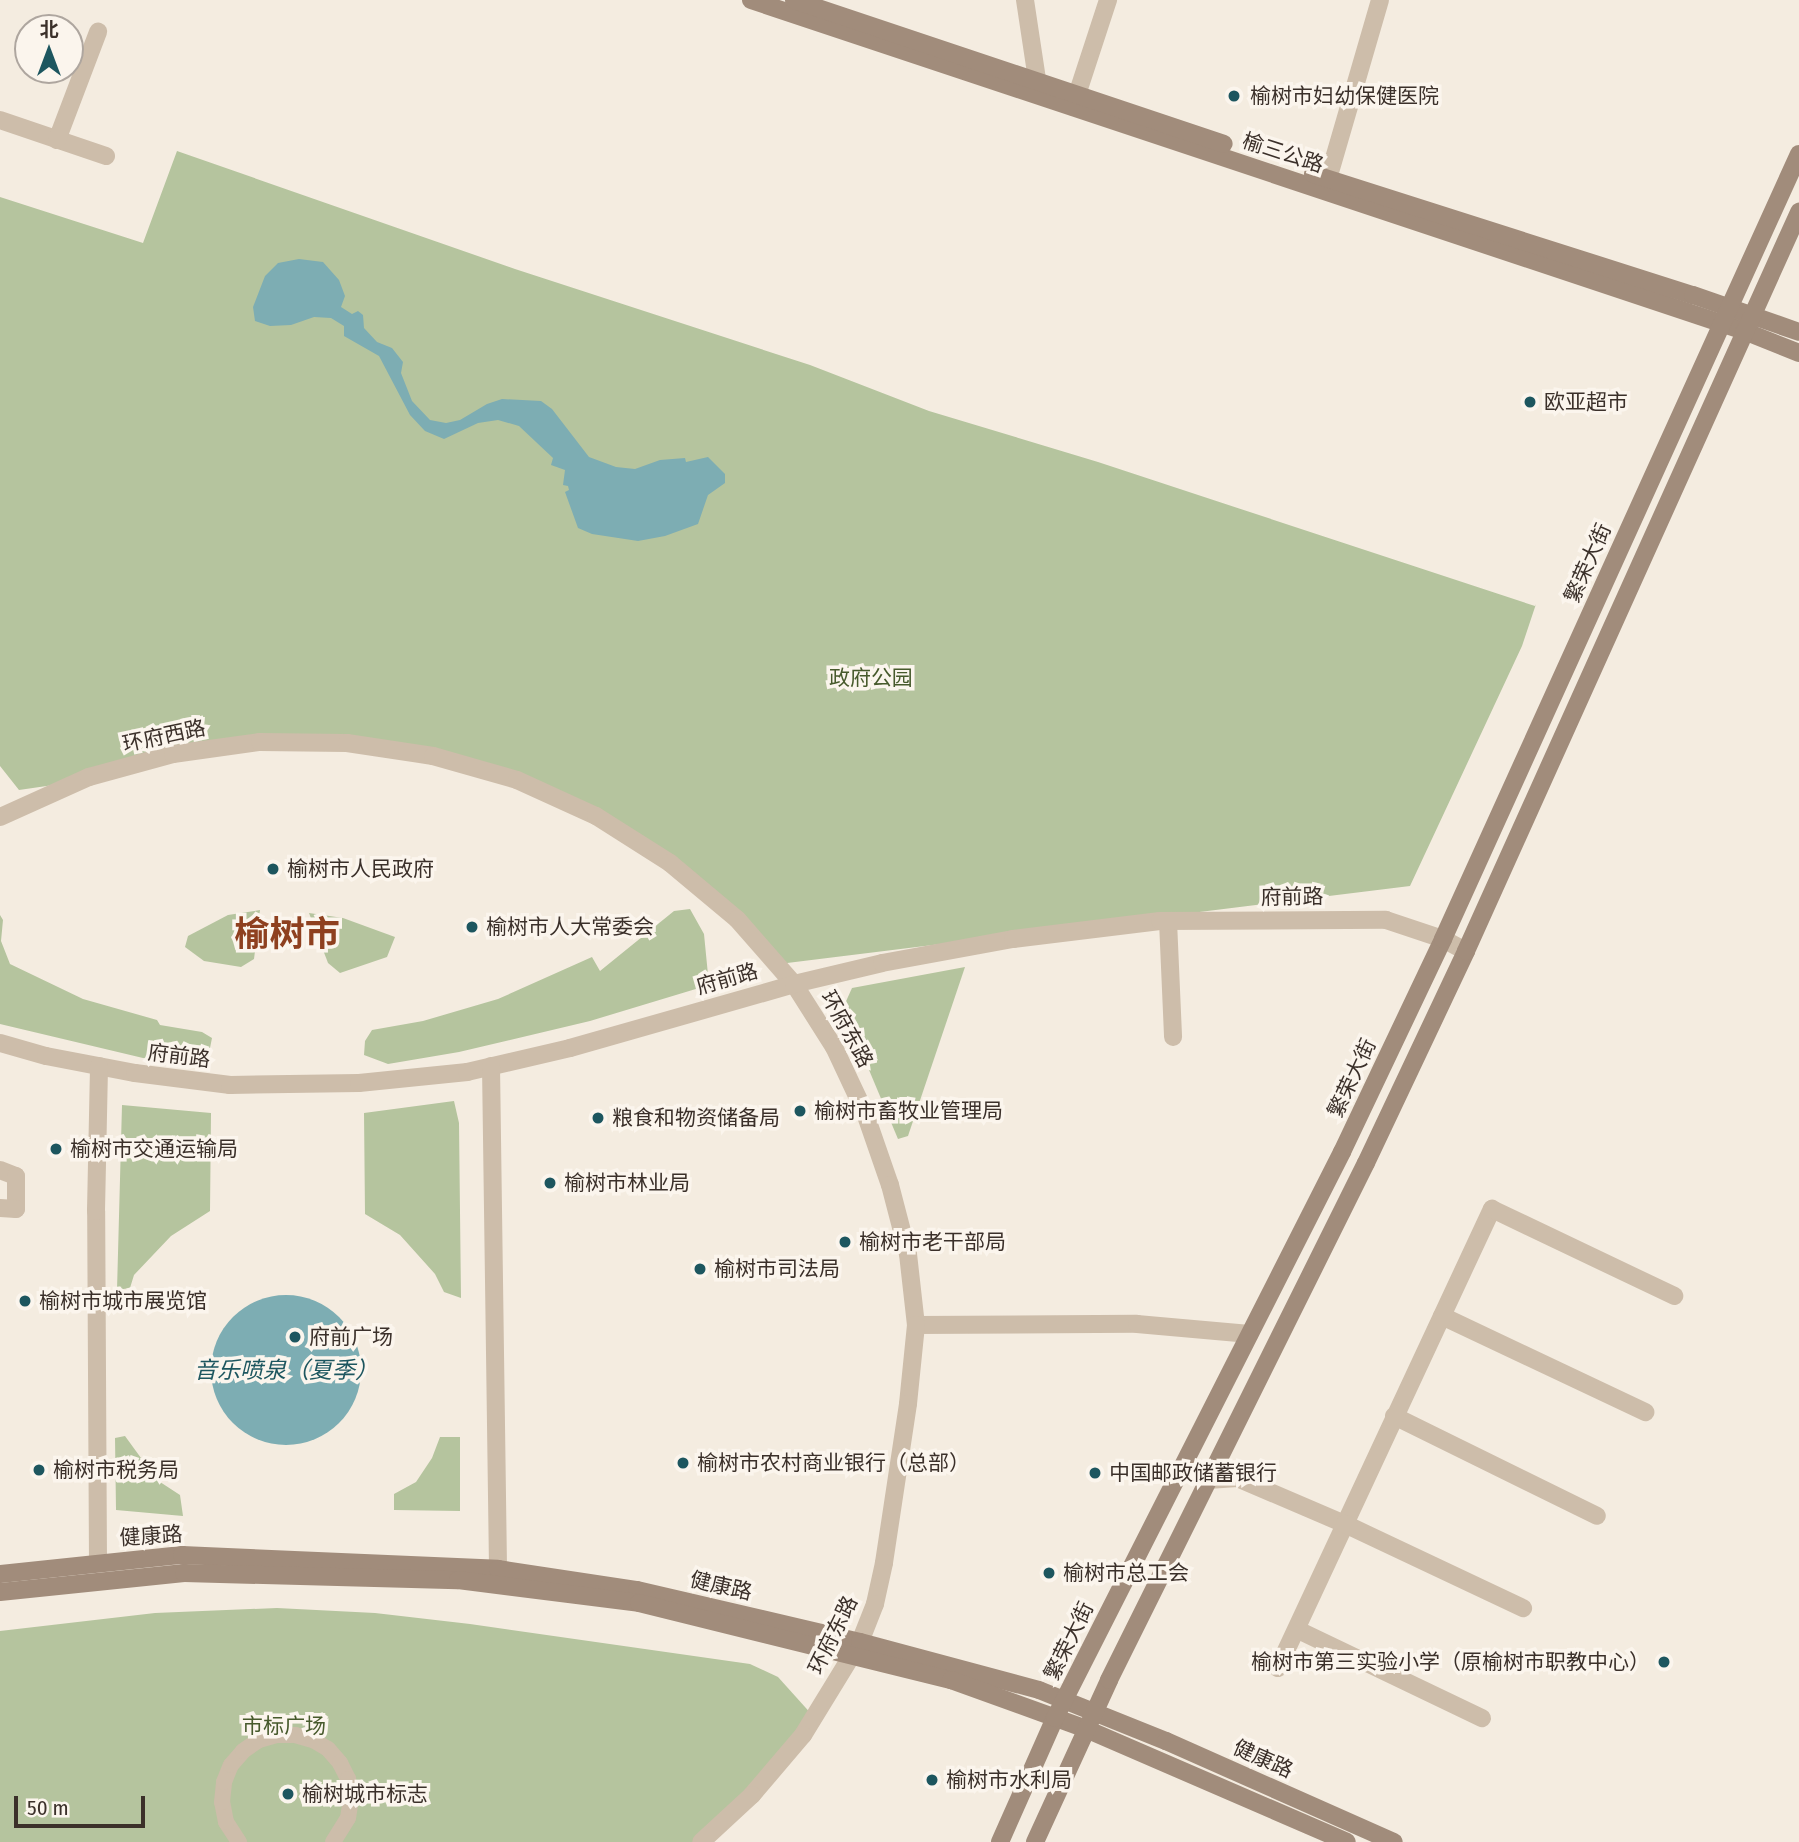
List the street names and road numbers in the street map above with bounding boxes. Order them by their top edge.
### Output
street label: 榆三公路 [1239,128,1327,178]
street label: 繁荣大街 [1559,520,1617,606]
street label: 环府西路 [120,715,208,757]
street label: 府前路 [1260,884,1324,910]
street label: 府前路 [693,958,761,1000]
street label: 环府东路 [816,986,878,1072]
street label: 繁荣大街 [1323,1035,1381,1121]
street label: 府前路 [146,1040,212,1072]
street label: 健康路 [119,1521,183,1551]
street label: 健康路 [687,1567,755,1605]
street label: 环府东路 [803,1592,863,1678]
street label: 繁荣大街 [1039,1598,1099,1684]
street label: 健康路 [1229,1735,1297,1783]

